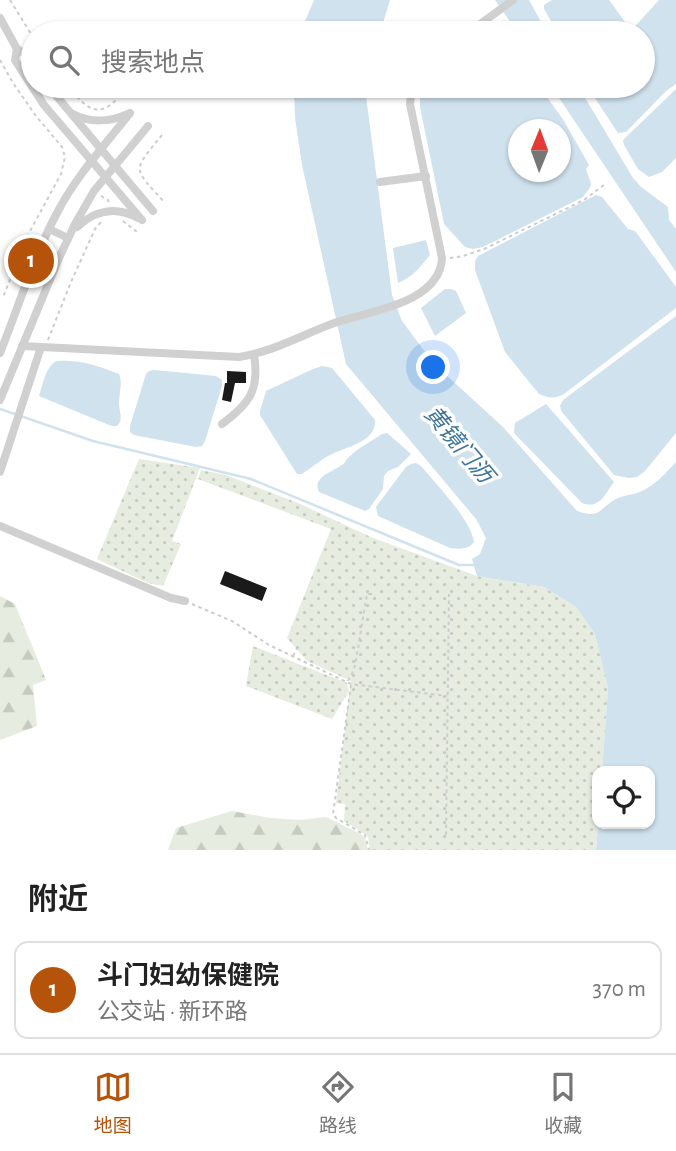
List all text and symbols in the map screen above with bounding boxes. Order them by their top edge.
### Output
search box [21,21,655,98]
icon: search [45,41,83,79]
text: 搜索地点 [101,50,205,76]
north arrow [508,119,571,182]
pin: 1 [8,235,54,287]
your location [416,350,450,384]
water label: 黄镜门沥 [420,401,500,491]
map controls [592,766,655,829]
button: locate [592,766,655,829]
text: 附近 [28,885,88,915]
text: 斗门妇幼保健院 [97,963,279,989]
text: 1 [49,978,57,1001]
text: 370 m [593,978,646,1001]
text: 公交站 · 新环路 [97,1001,248,1024]
tab: 地图 [94,1068,132,1138]
tab: 路线 [319,1068,357,1138]
tab: 收藏 [544,1068,582,1138]

